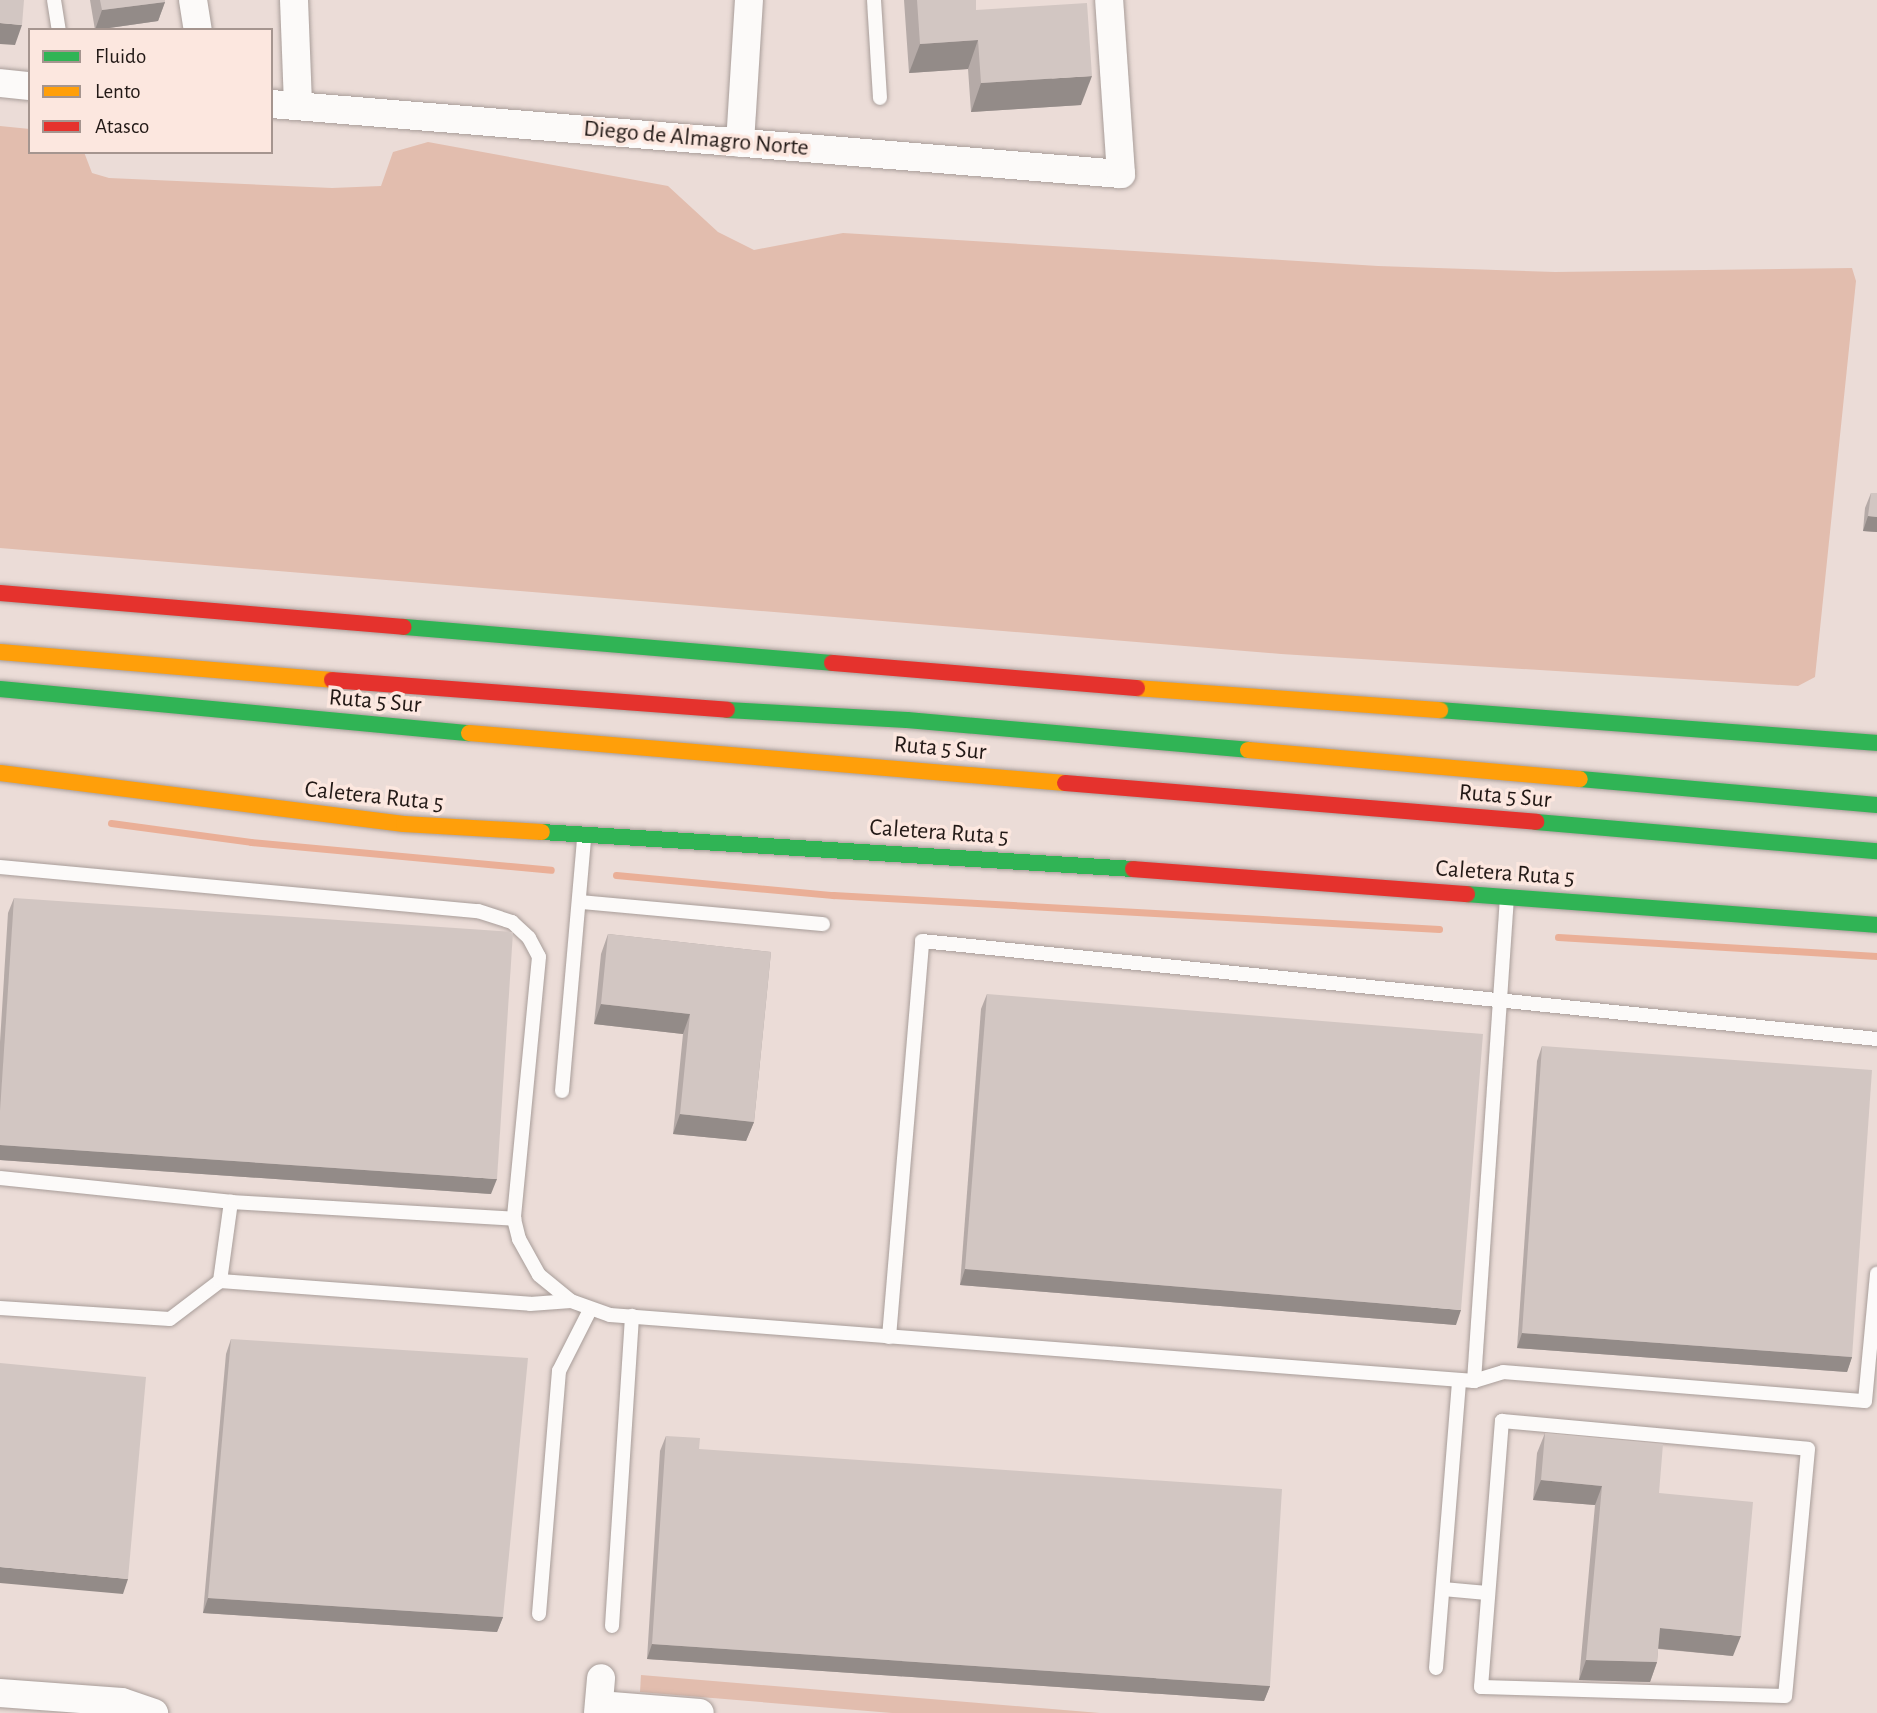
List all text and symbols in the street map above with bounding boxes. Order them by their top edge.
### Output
legend [28,28,273,154]
text: Fluido [95,46,146,67]
text: Lento [95,81,141,102]
street label: Diego de Almagro Norte [582,115,810,163]
text: Atasco [95,116,149,137]
street label: Ruta 5 Sur [327,684,423,720]
street label: Ruta 5 Sur [892,731,988,767]
street label: Caletera Ruta 5 [303,775,445,819]
street label: Ruta 5 Sur [1457,779,1553,815]
street label: Caletera Ruta 5 [869,814,1009,852]
street label: Caletera Ruta 5 [1435,855,1575,893]

